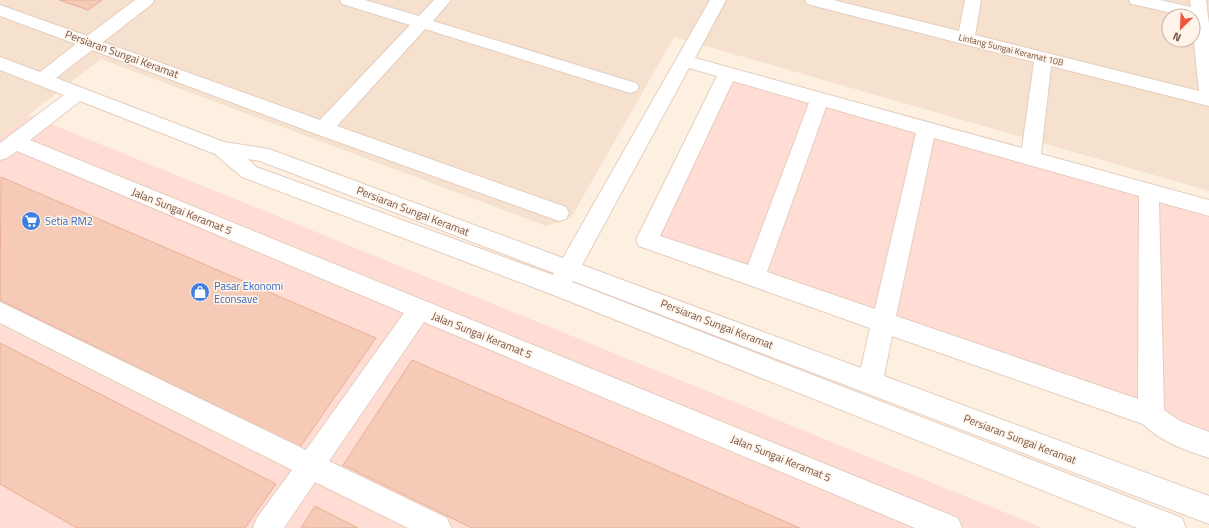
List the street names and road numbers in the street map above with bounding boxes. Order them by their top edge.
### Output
street label: Persiaran Sungai Keramat [63,26,181,82]
street label: Lintang Sungai Keramat 10B [957,30,1065,69]
street label: Persiaran Sungai Keramat [354,182,472,240]
street label: Jalan Sungai Keramat 5 [129,184,235,238]
street label: Persiaran Sungai Keramat [658,295,776,353]
street label: Jalan Sungai Keramat 5 [429,308,535,362]
street label: Persiaran Sungai Keramat [961,410,1079,468]
street label: Jalan Sungai Keramat 5 [728,431,834,485]

